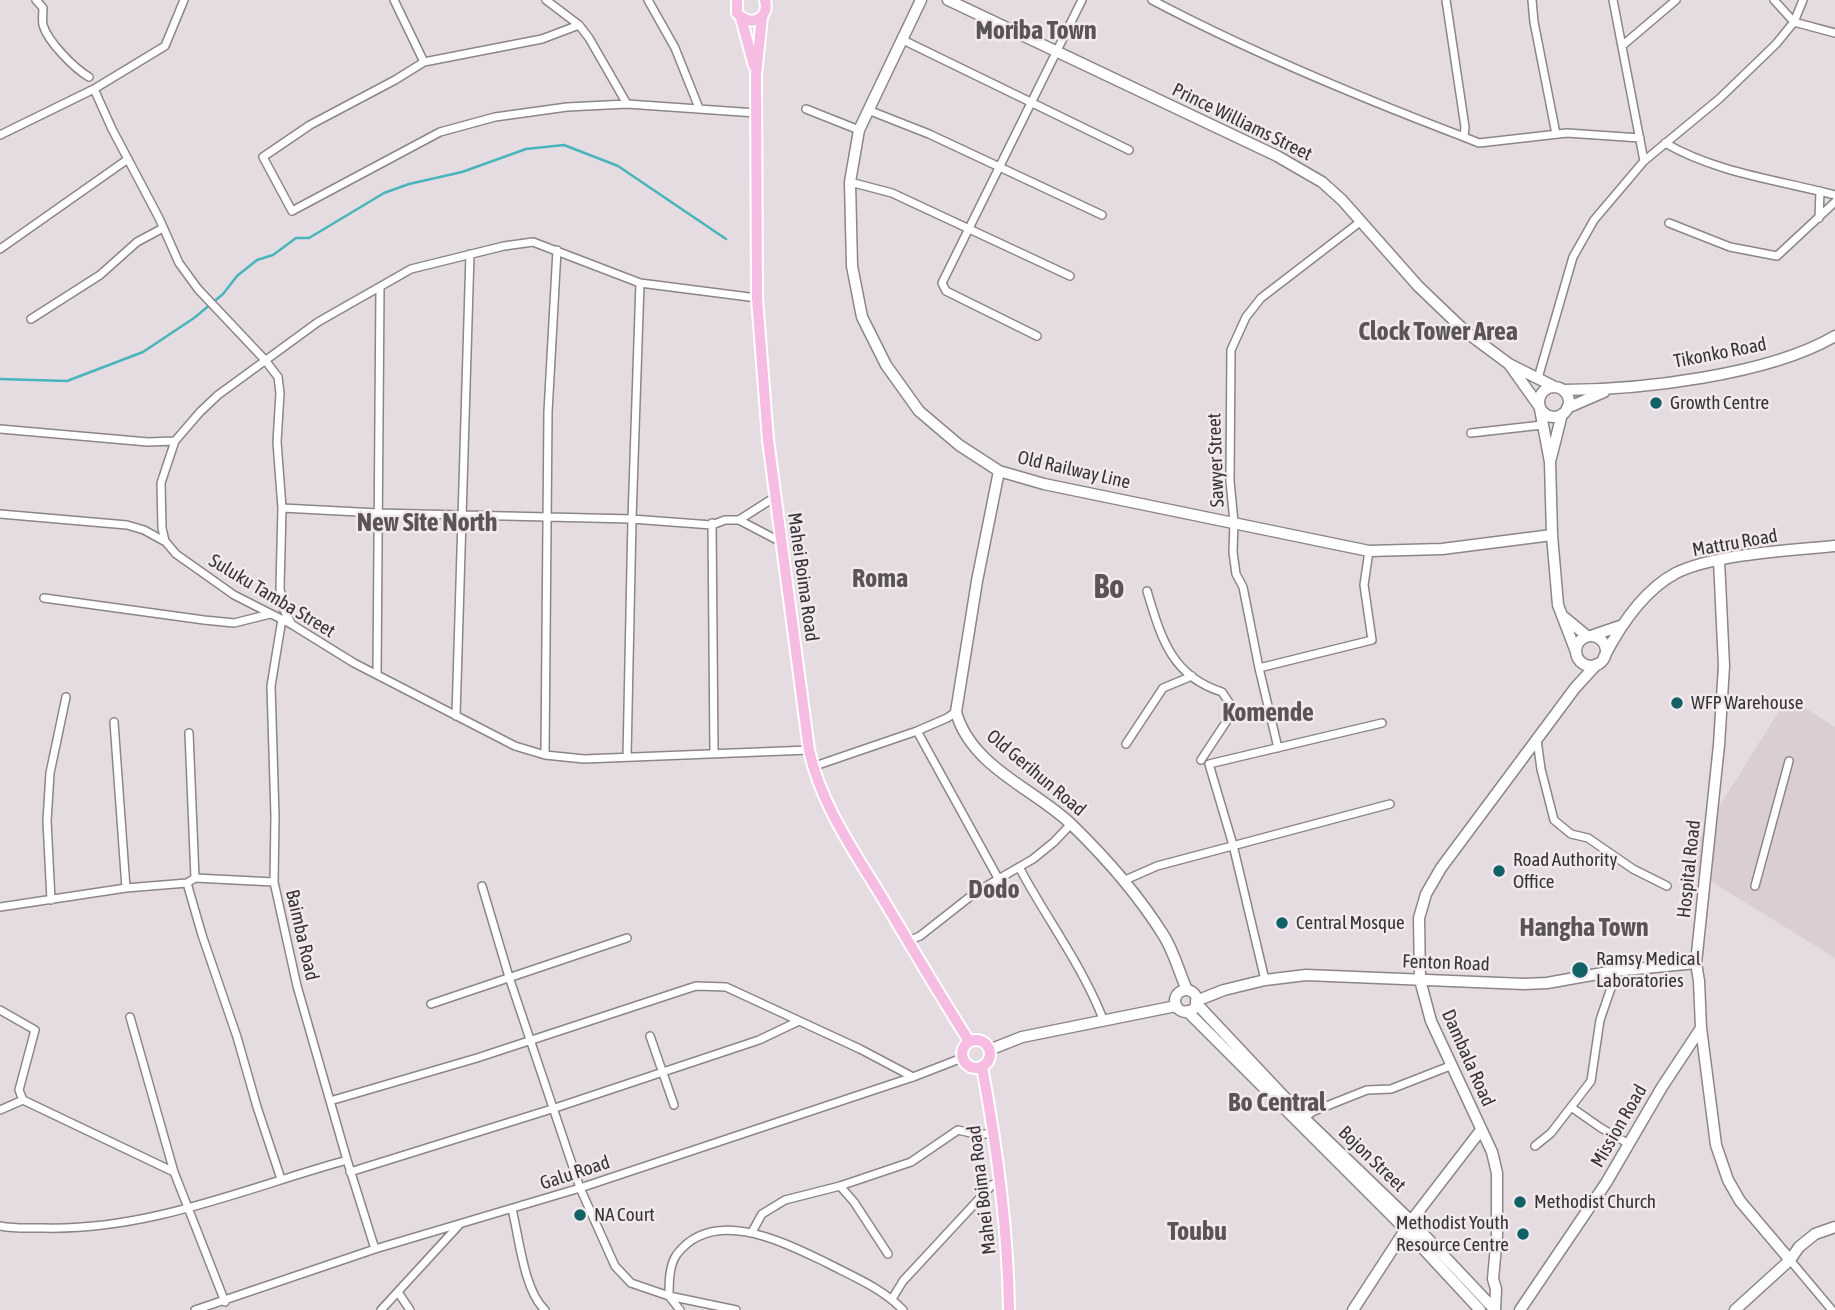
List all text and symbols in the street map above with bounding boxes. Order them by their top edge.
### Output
district label: Moriba Town [975,15,1097,47]
street label: Prince Williams Street [1168,78,1316,166]
district label: Clock Tower Area [1358,316,1518,348]
street label: Tikonko Road [1672,333,1768,373]
place label: Growth Centre [1670,392,1769,414]
marker: Growth Centre [1648,395,1664,411]
street label: Sawyer Street [1203,412,1229,508]
street label: Old Railway Line [1015,446,1133,494]
district label: New Site North [357,507,497,539]
street label: Mahei Boima Road [783,511,823,643]
street label: Mattru Road [1691,524,1779,562]
street label: Suluku Tamba Street [205,549,339,643]
district label: Roma [852,563,908,595]
district label: Bo [1093,568,1125,608]
place label: WFP Warehouse [1691,692,1803,714]
marker: WFP Warehouse [1669,695,1685,711]
district label: Komende [1222,697,1314,729]
street label: Old Gerihun Road [982,725,1090,821]
street label: Hospital Road [1673,819,1705,919]
place label: Road Authority Office [1513,849,1617,893]
marker: Road Authority Office [1491,863,1507,879]
district label: Dodo [968,874,1020,906]
street label: Baimba Road [280,887,324,983]
place label: Central Mosque [1296,912,1405,934]
district label: Hangha Town [1519,912,1649,944]
marker: Central Mosque [1274,915,1290,931]
place label: Ramsy Medical Laboratories [1596,948,1701,992]
street label: Fenton Road [1402,950,1490,976]
marker: Ramsy Medical Laboratories [1570,960,1590,980]
street label: Dambala Road [1436,1006,1500,1110]
street label: Mission Road [1586,1081,1652,1171]
district label: Bo Central [1228,1087,1326,1119]
street label: Bojon Street [1334,1121,1410,1197]
street label: Mahei Boima Road [963,1124,1001,1256]
street label: Galu Road [537,1151,613,1195]
place label: Methodist Church [1534,1191,1656,1213]
marker: Methodist Church [1512,1194,1528,1210]
place label: NA Court [594,1204,655,1226]
marker: NA Court [572,1207,588,1223]
place label: Methodist Youth Resource Centre [1396,1212,1509,1256]
district label: Toubu [1167,1216,1227,1248]
marker: Methodist Youth Resource Centre [1515,1226,1531,1242]

